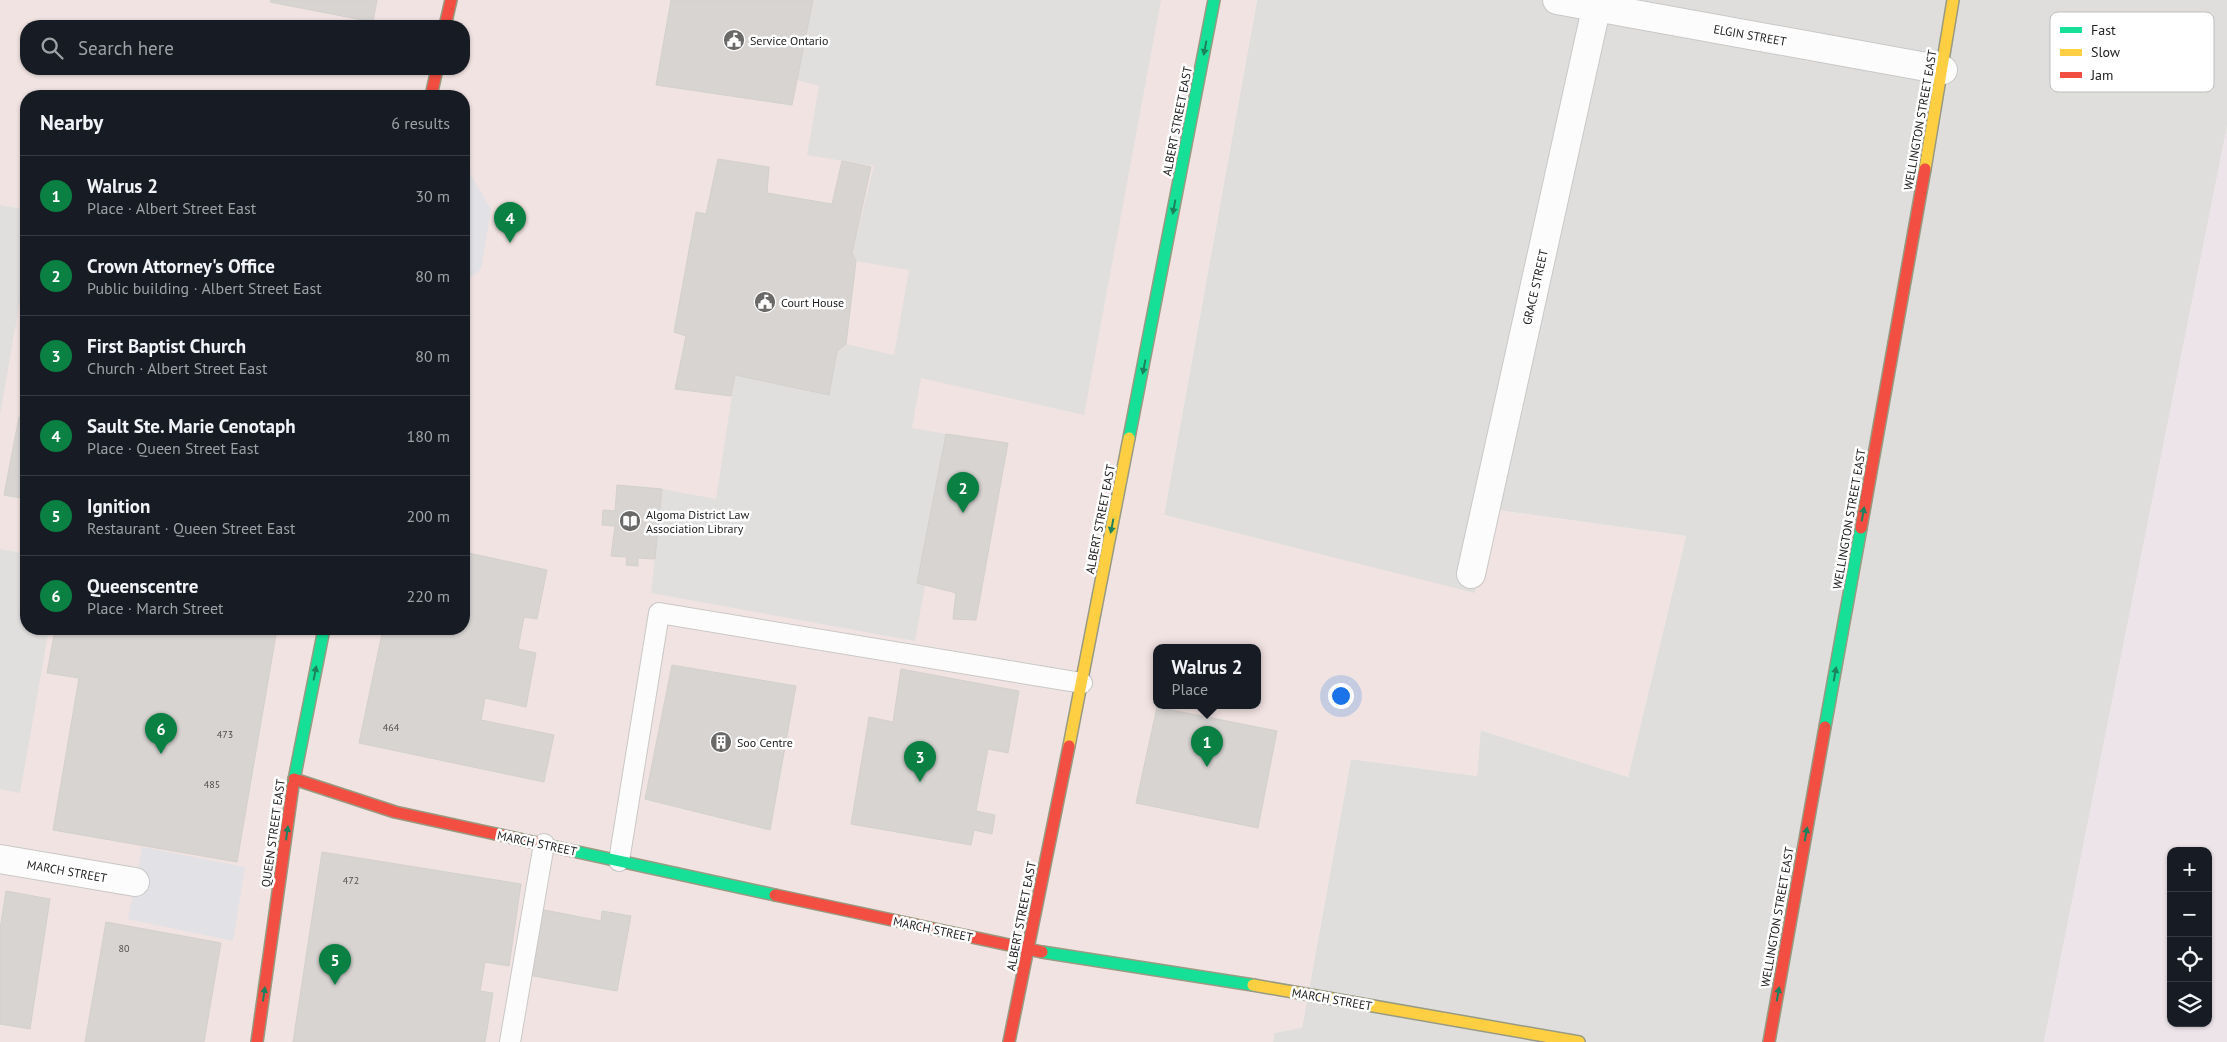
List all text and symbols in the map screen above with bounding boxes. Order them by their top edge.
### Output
legend [2050,12,2214,92]
search box [20,20,470,75]
street label: ELGIN STREET [1712,21,1788,49]
text: Fast [2091,21,2116,39]
public building icon: Service Ontario [722,28,746,52]
place label: Service Ontario [750,33,829,48]
icon: search [38,34,66,62]
text: Search here [78,36,174,60]
one-way arrow [1201,40,1209,56]
text: Slow [2091,43,2121,61]
street label: WELLINGTON STREET EAST [1900,48,1940,191]
street label: ALBERT STREET EAST [1159,65,1195,177]
text: Jam [2090,66,2113,84]
text: Nearby [40,109,103,136]
text: 6 results [391,113,450,133]
text: Walrus 2 [87,174,158,198]
text: 1 [51,186,61,206]
text: 30 m [415,186,450,206]
text: Place · Albert Street East [87,198,256,218]
one-way arrow [1170,200,1178,216]
pin: 4 [494,202,526,243]
street label: GRACE STREET [1519,247,1551,326]
text: Crown Attorney's Office [87,254,275,278]
text: 2 [51,266,61,286]
text: 80 m [415,266,450,286]
text: Public building · Albert Street East [87,278,322,298]
public building icon: Court House [753,290,777,314]
place label: Court House [781,295,844,310]
text: First Baptist Church [87,334,246,358]
text: 3 [51,346,61,366]
text: 80 m [415,346,450,366]
text: Church · Albert Street East [87,358,267,378]
one-way arrow [1139,359,1147,375]
text: Sault Ste. Marie Cenotaph [87,414,296,438]
text: 4 [51,426,61,446]
text: 180 m [407,426,450,446]
text: Place · Queen Street East [87,438,259,458]
street label: WELLINGTON STREET EAST [1829,447,1869,590]
street label: ALBERT STREET EAST [1082,463,1118,575]
pin: 2 [947,472,979,513]
text: Ignition [87,494,150,518]
text: 5 [51,506,61,526]
text: 200 m [407,506,450,526]
one-way arrow [1860,506,1868,522]
place label: Algoma District Law Association Library [646,507,749,536]
library icon: Algoma District Law Association Library [618,509,642,533]
text: Restaurant · Queen Street East [87,518,295,538]
one-way arrow [1108,519,1116,535]
text: Queenscentre [87,574,198,598]
text: 6 [51,586,61,606]
text: 220 m [407,586,450,606]
text: Place · March Street [87,598,223,618]
popup [1153,644,1261,709]
text: Walrus 2 [1172,655,1242,679]
one-way arrow [312,665,320,681]
one-way arrow [1831,666,1839,682]
text: Place [1172,679,1208,699]
your location [1328,683,1354,709]
pin: 6 [145,713,177,754]
house number: 464 [383,721,400,734]
pin: 1 [1191,726,1223,767]
house number: 473 [217,728,233,741]
building icon: Soo Centre [709,730,733,754]
place label: Soo Centre [737,735,793,750]
pin: 3 [904,741,936,782]
house number: 485 [204,778,220,791]
street label: QUEEN STREET EAST [258,778,288,888]
one-way arrow [283,824,291,840]
one-way arrow [1803,826,1811,842]
street label: MARCH STREET [496,827,578,859]
street label: WELLINGTON STREET EAST [1757,845,1797,988]
map controls [2167,847,2212,1027]
button: + [2167,847,2212,892]
street label: MARCH STREET [26,857,108,885]
street label: ALBERT STREET EAST [1003,860,1039,972]
house number: 472 [343,874,359,887]
button: − [2167,892,2212,937]
street label: MARCH STREET [892,913,974,945]
button: locate [2167,937,2212,982]
house number: 80 [119,942,130,955]
pin: 5 [319,944,351,985]
button: layers [2167,982,2212,1027]
one-way arrow [260,985,268,1001]
street label: MARCH STREET [1291,985,1373,1013]
one-way arrow [1774,986,1782,1002]

